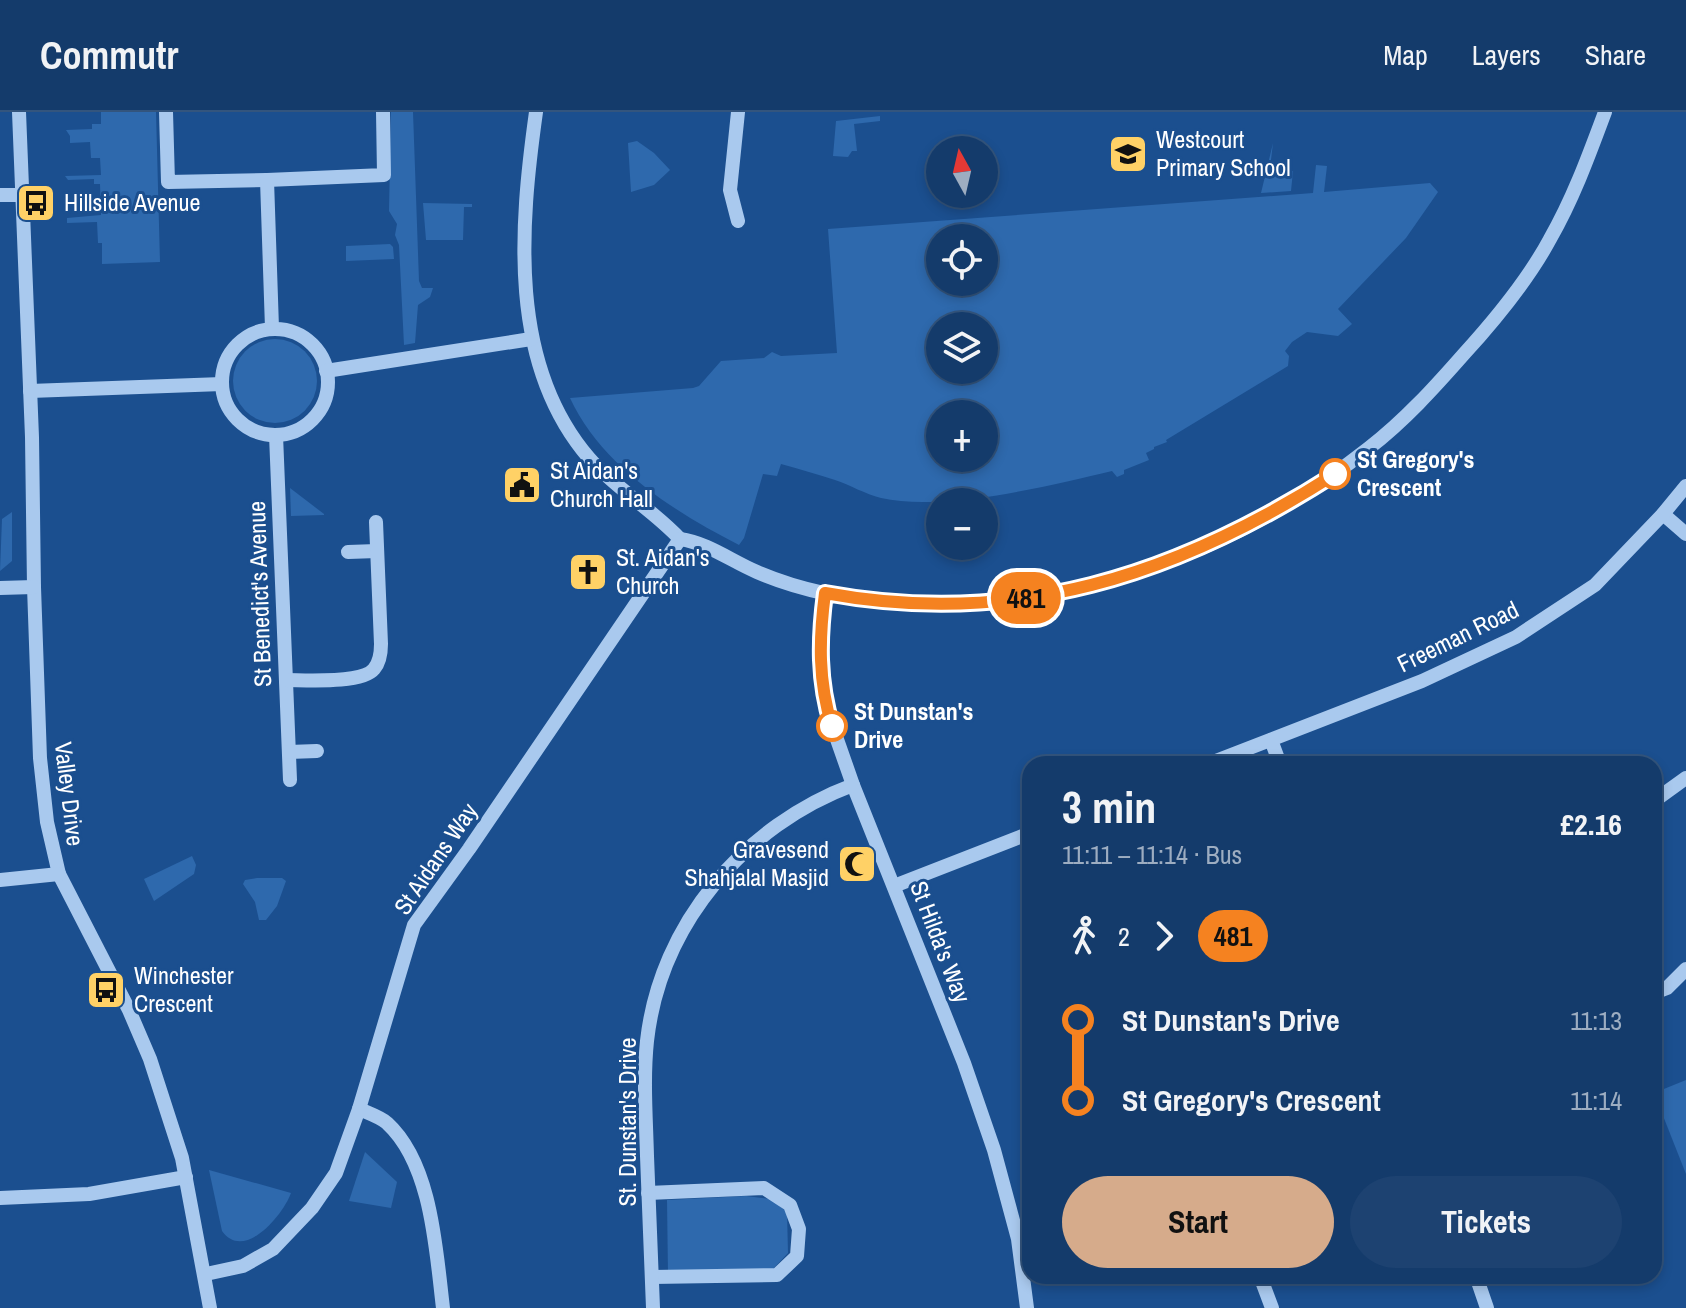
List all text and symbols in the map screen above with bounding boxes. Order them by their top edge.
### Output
text: Commutr [40,30,178,81]
text: Map [1383,36,1428,74]
text: Layers [1472,36,1541,74]
text: Share [1585,36,1646,74]
place label: Westcourt Primary School [1156,123,1291,183]
school or university icon: Westcourt Primary School [1107,133,1149,175]
north arrow [926,136,998,208]
map controls [926,136,998,560]
bus stop icon: Hillside Avenue [15,182,57,224]
place label: Hillside Avenue [64,186,200,218]
button: locate [926,224,998,296]
button: layers [926,312,998,384]
button: + [926,400,998,472]
place label: St Gregory's Crescent [1357,443,1474,503]
place label: St Aidan's Church Hall [550,454,653,514]
marker: St Gregory's Crescent [1320,459,1350,489]
public building icon: St Aidan's Church Hall [501,464,543,506]
button: − [926,488,998,560]
street label: St Benedict's Avenue [240,500,278,688]
place label: St. Aidan's Church [616,541,710,601]
church icon: St. Aidan's Church [567,551,609,593]
line badge: 481 [980,572,1072,624]
text: 481 [1007,579,1045,617]
street label: Freeman Road [1392,593,1524,679]
place label: St Dunstan's Drive [854,695,974,755]
marker: St Dunstan's Drive [817,711,847,741]
street label: Valley Drive [48,740,92,848]
text: 3 min [1062,777,1156,837]
street label: St Aidans Way [386,796,484,921]
text: £2.16 [1560,804,1622,844]
place label: Gravesend Shahjalal Masjid [685,833,829,893]
text: 11:11 – 11:14 · Bus [1062,837,1242,872]
mosque icon: Gravesend Shahjalal Masjid [836,843,878,885]
street label: St Hilda's Way [903,876,979,1007]
icon: walk [1062,914,1106,958]
icon: forward [1142,914,1186,958]
text: 481 [1214,917,1252,955]
text: 2 [1118,919,1130,954]
place label: Winchester Crescent [134,959,234,1019]
bus stop icon: Winchester Crescent [85,969,127,1011]
text: St Dunstan's Drive [1122,1000,1340,1040]
text: 11:13 [1570,1003,1622,1038]
street label: St. Dunstan's Drive [611,1038,643,1206]
text: St Gregory's Crescent [1122,1080,1381,1120]
text: 11:14 [1570,1083,1622,1118]
button: Start [1062,1176,1334,1268]
button: Tickets [1350,1176,1622,1268]

